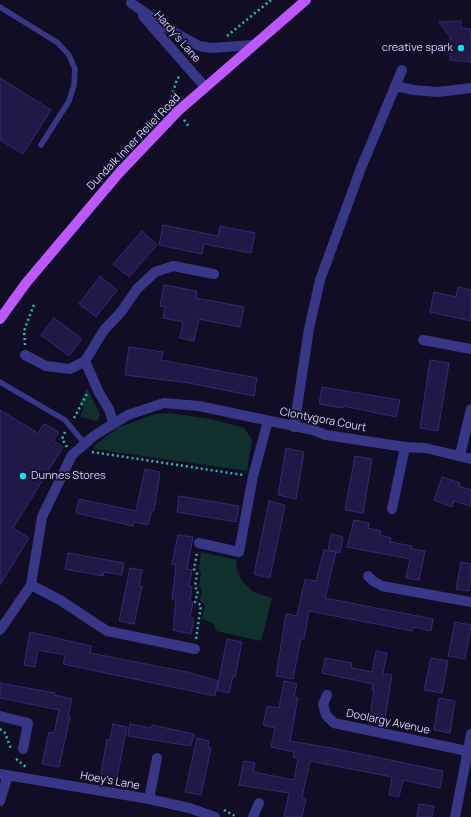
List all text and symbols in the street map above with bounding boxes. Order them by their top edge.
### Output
street label: Hardy's Lane [151,9,203,65]
place label: creative spark [382,41,453,55]
marker: creative spark [456,43,466,53]
street label: Dundalk Inner Relief Road [85,91,183,193]
street label: Clontygora Court [279,405,367,435]
place label: Dunnes Stores [31,469,106,483]
marker: Dunnes Stores [18,471,28,481]
street label: Doolargy Avenue [345,707,431,737]
street label: Hoey's Lane [79,769,141,793]

